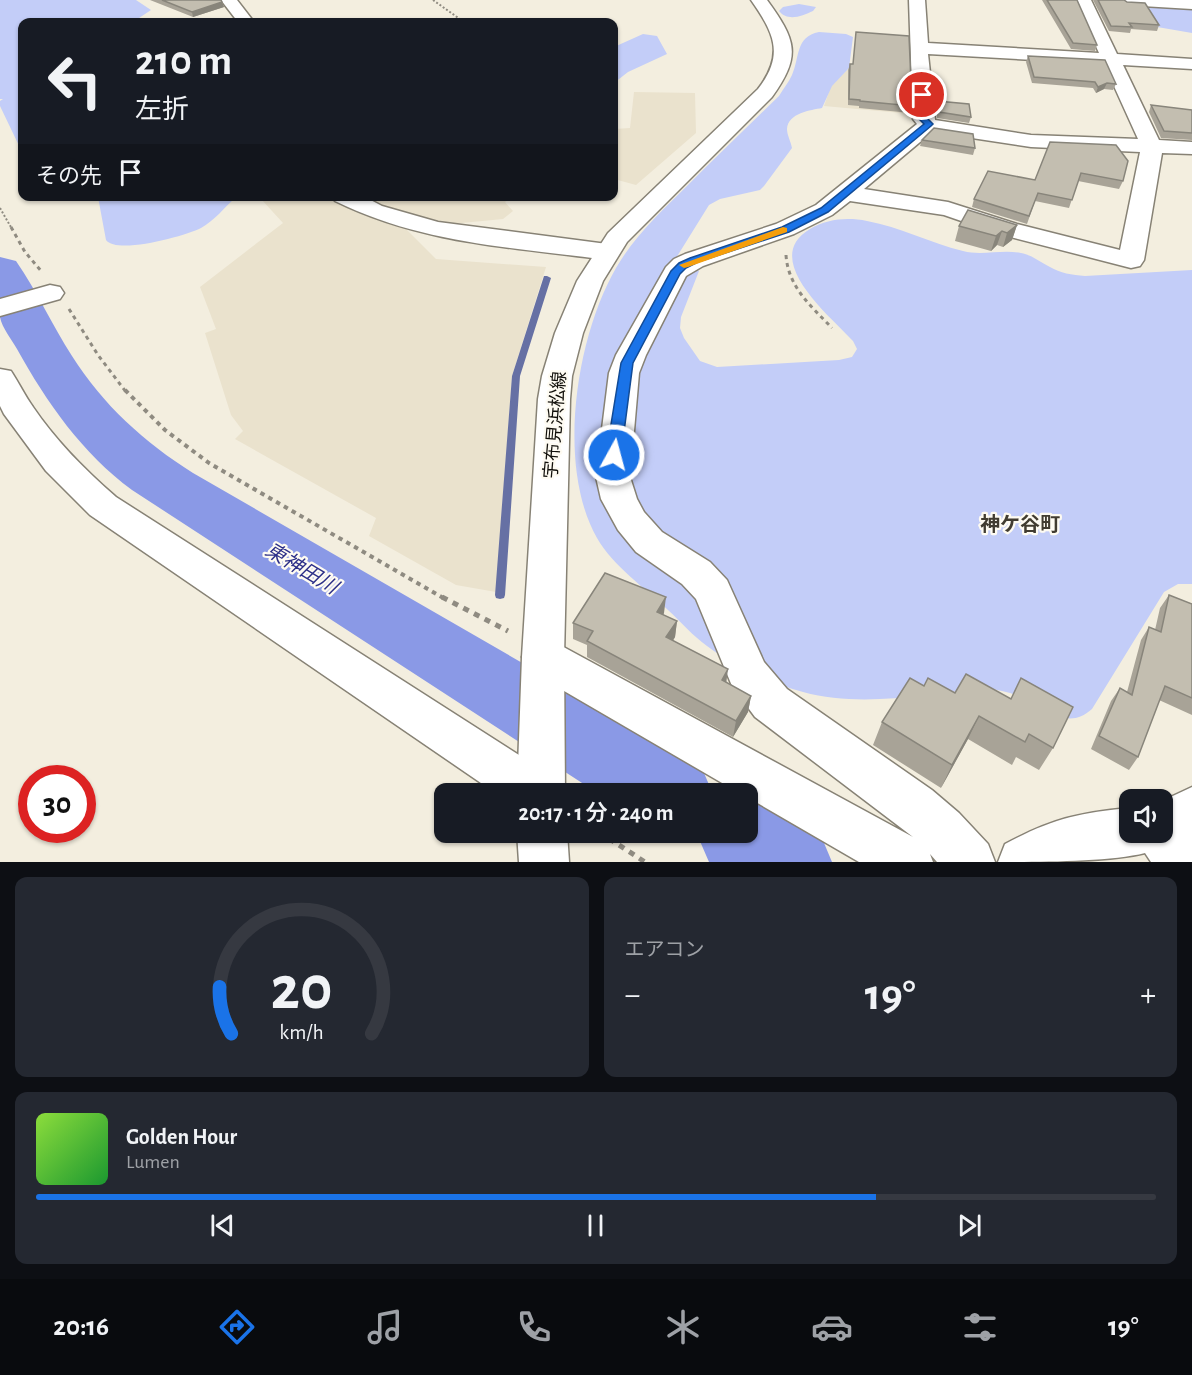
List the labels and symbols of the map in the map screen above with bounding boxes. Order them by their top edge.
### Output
pin [896,69,947,120]
street label: 宇布見浜松線 [540,370,570,480]
position arrow [582,423,646,487]
district label: 神ケ谷町 [980,513,1060,535]
water label: 東神田川 [262,539,343,599]
speed limit sign: 30 [18,765,96,843]

